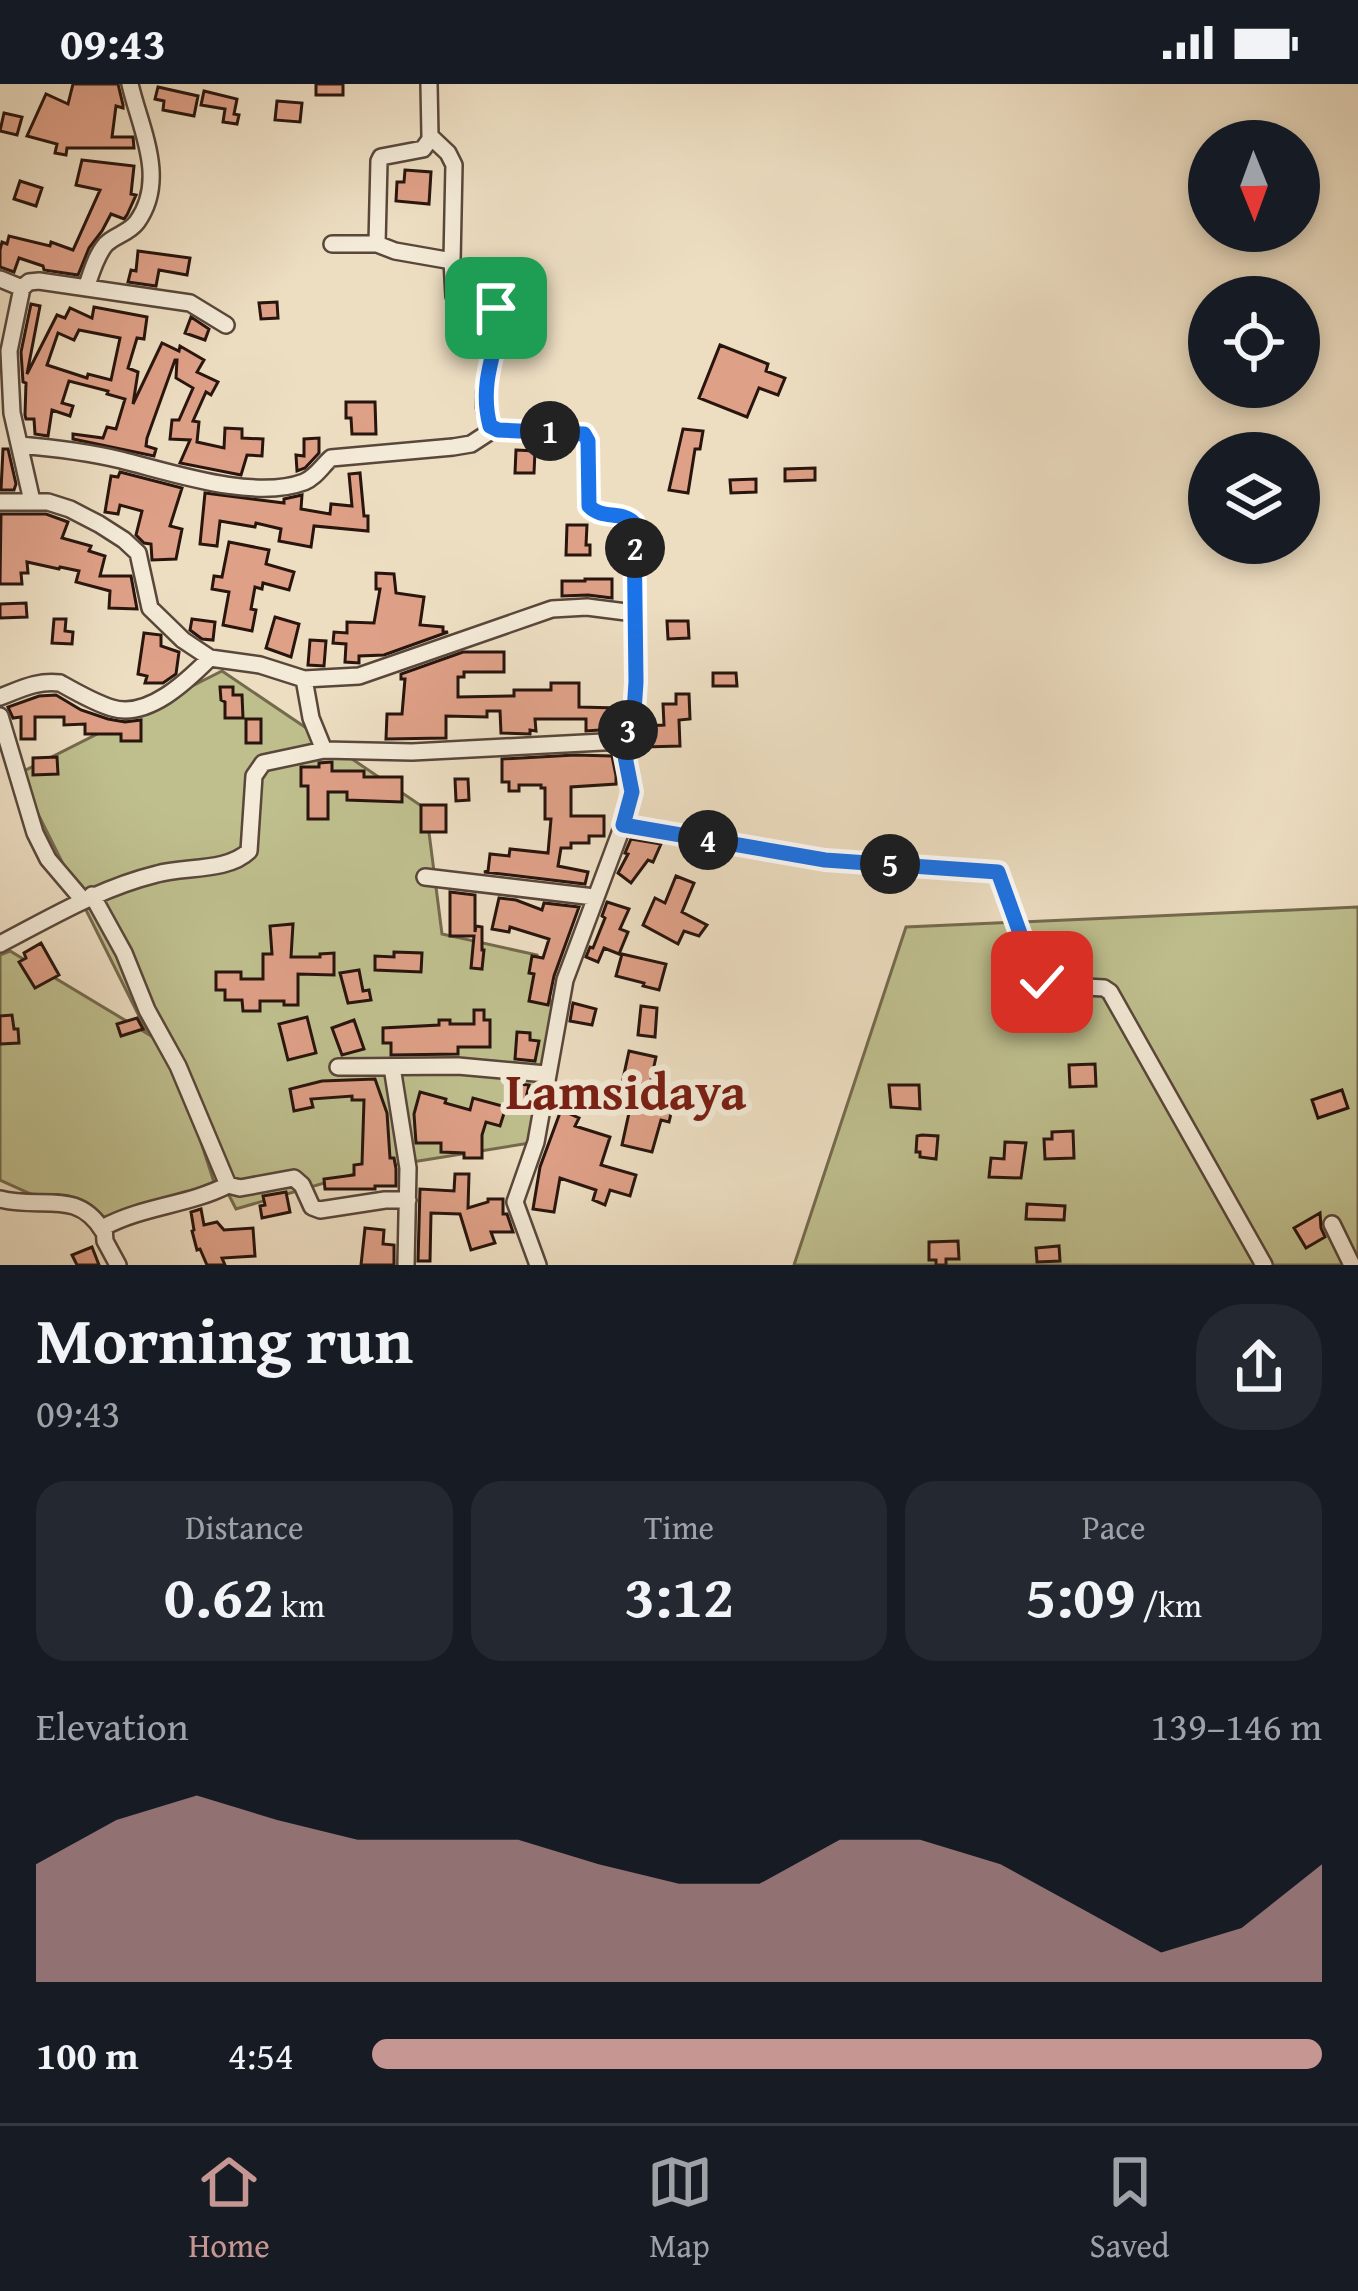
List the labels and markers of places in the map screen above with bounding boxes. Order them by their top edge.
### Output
pin [445,257,547,359]
pin: 1 [520,401,580,461]
pin: 2 [605,518,665,578]
pin: 3 [598,700,658,760]
pin: 4 [678,810,738,870]
pin: 5 [860,834,920,894]
pin [991,931,1093,1033]

